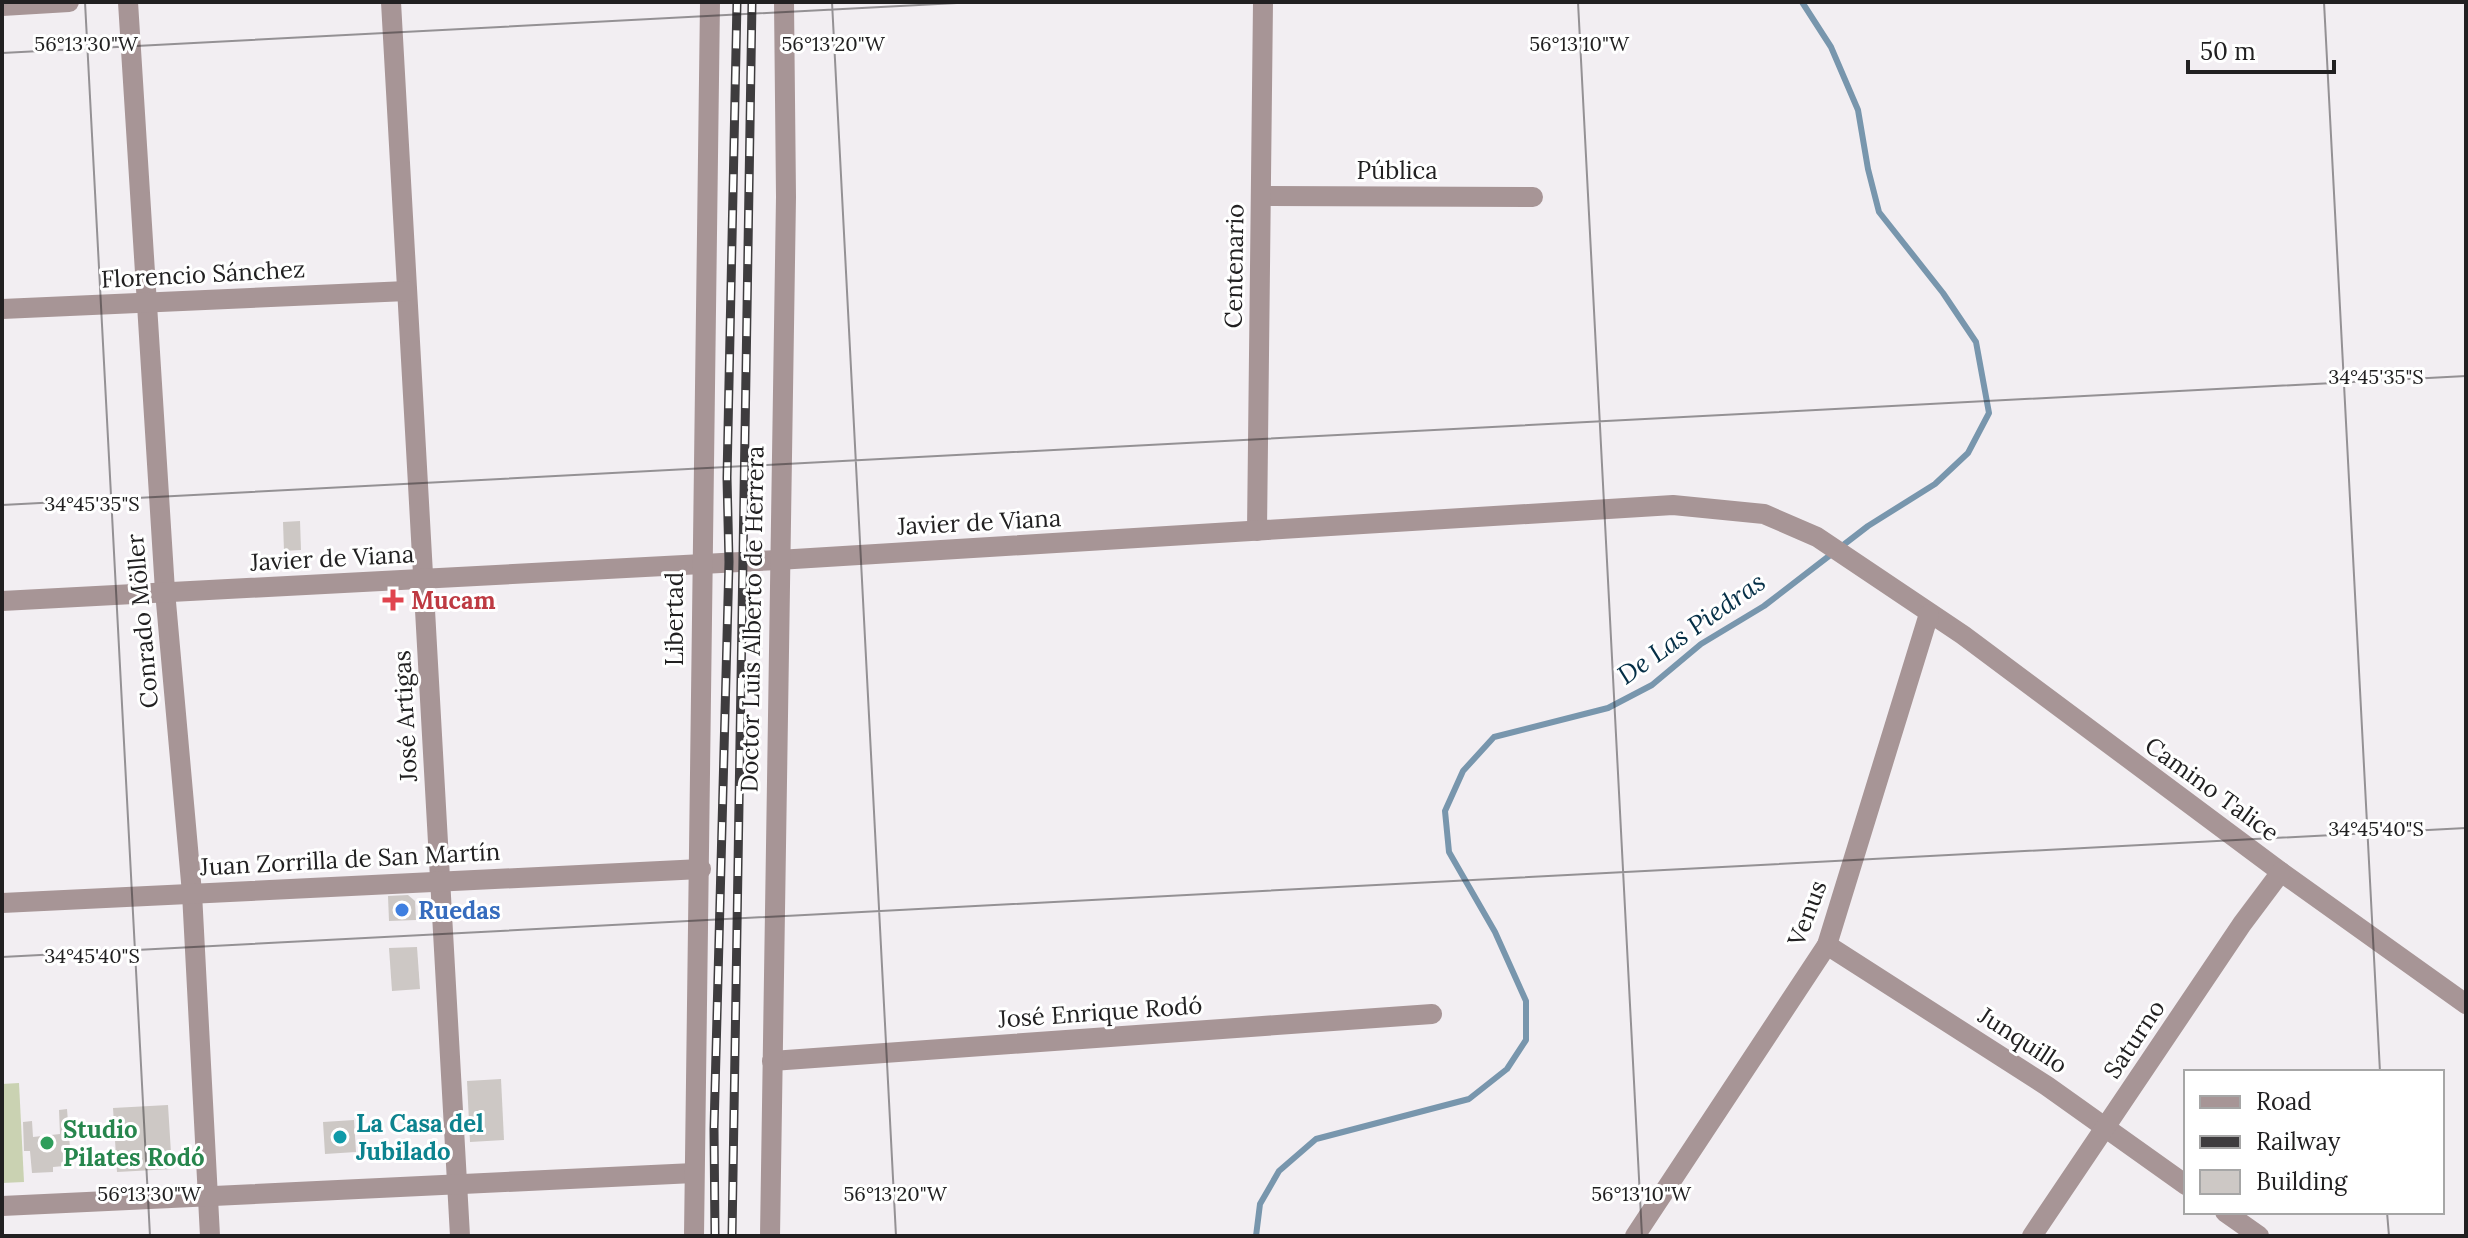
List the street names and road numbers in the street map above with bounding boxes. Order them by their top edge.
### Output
street label: Pública [1356,155,1438,186]
street label: Centenario [1217,203,1251,329]
street label: Florencio Sánchez [100,253,306,295]
street label: Doctor Luis Alberto de Herrera [733,445,771,793]
street label: Javier de Viana [895,502,1062,542]
street label: Conrado Möller [119,532,165,710]
street label: Javier de Viana [248,538,415,578]
street label: Libertad [659,572,690,666]
street label: José Artigas [386,649,424,784]
street label: Camino Talice [2139,730,2285,848]
street label: Juan Zorrilla de San Martín [198,836,501,882]
street label: Venus [1780,876,1834,951]
street label: José Enrique Rodó [996,989,1203,1035]
street label: Saturno [2096,994,2172,1084]
street label: Junquillo [1972,999,2073,1080]

